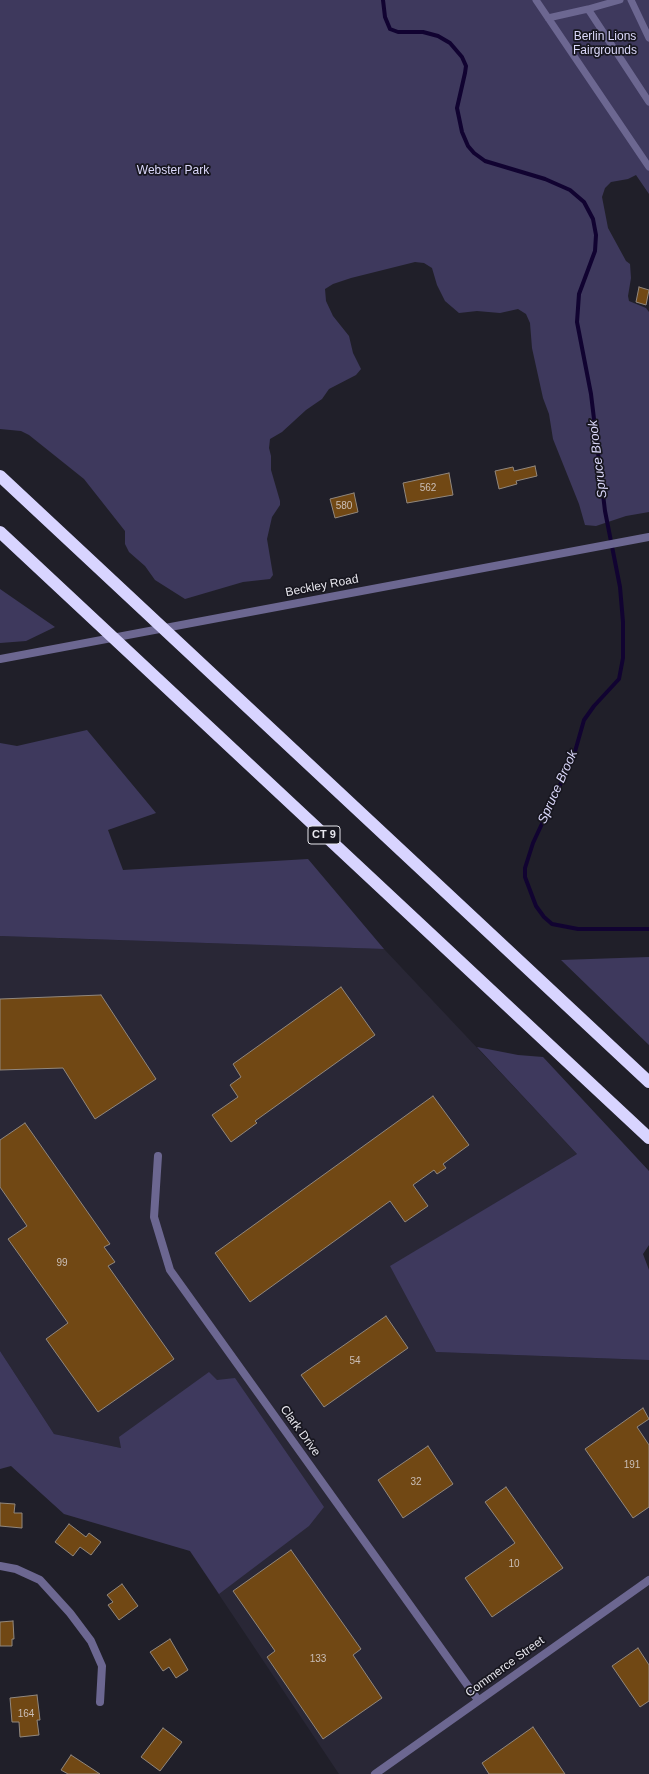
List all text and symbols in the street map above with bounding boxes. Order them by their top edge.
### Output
park label: Berlin Lions Fairgrounds [573,30,637,58]
park label: Webster Park [137,164,209,178]
water label: Spruce Brook [585,419,611,499]
house number: 562 [420,482,436,494]
house number: 580 [336,500,352,512]
street label: Beckley Road [284,572,360,600]
water label: Spruce Brook [535,748,581,826]
road number: CT 9 [308,826,340,844]
house number: 99 [56,1257,68,1269]
house number: 54 [349,1355,361,1367]
street label: Clark Drive [277,1403,323,1459]
house number: 191 [624,1459,640,1471]
house number: 32 [410,1476,422,1488]
house number: 10 [508,1558,520,1570]
street label: Commerce Street [463,1634,547,1700]
house number: 133 [310,1653,326,1665]
house number: 164 [18,1708,34,1720]

